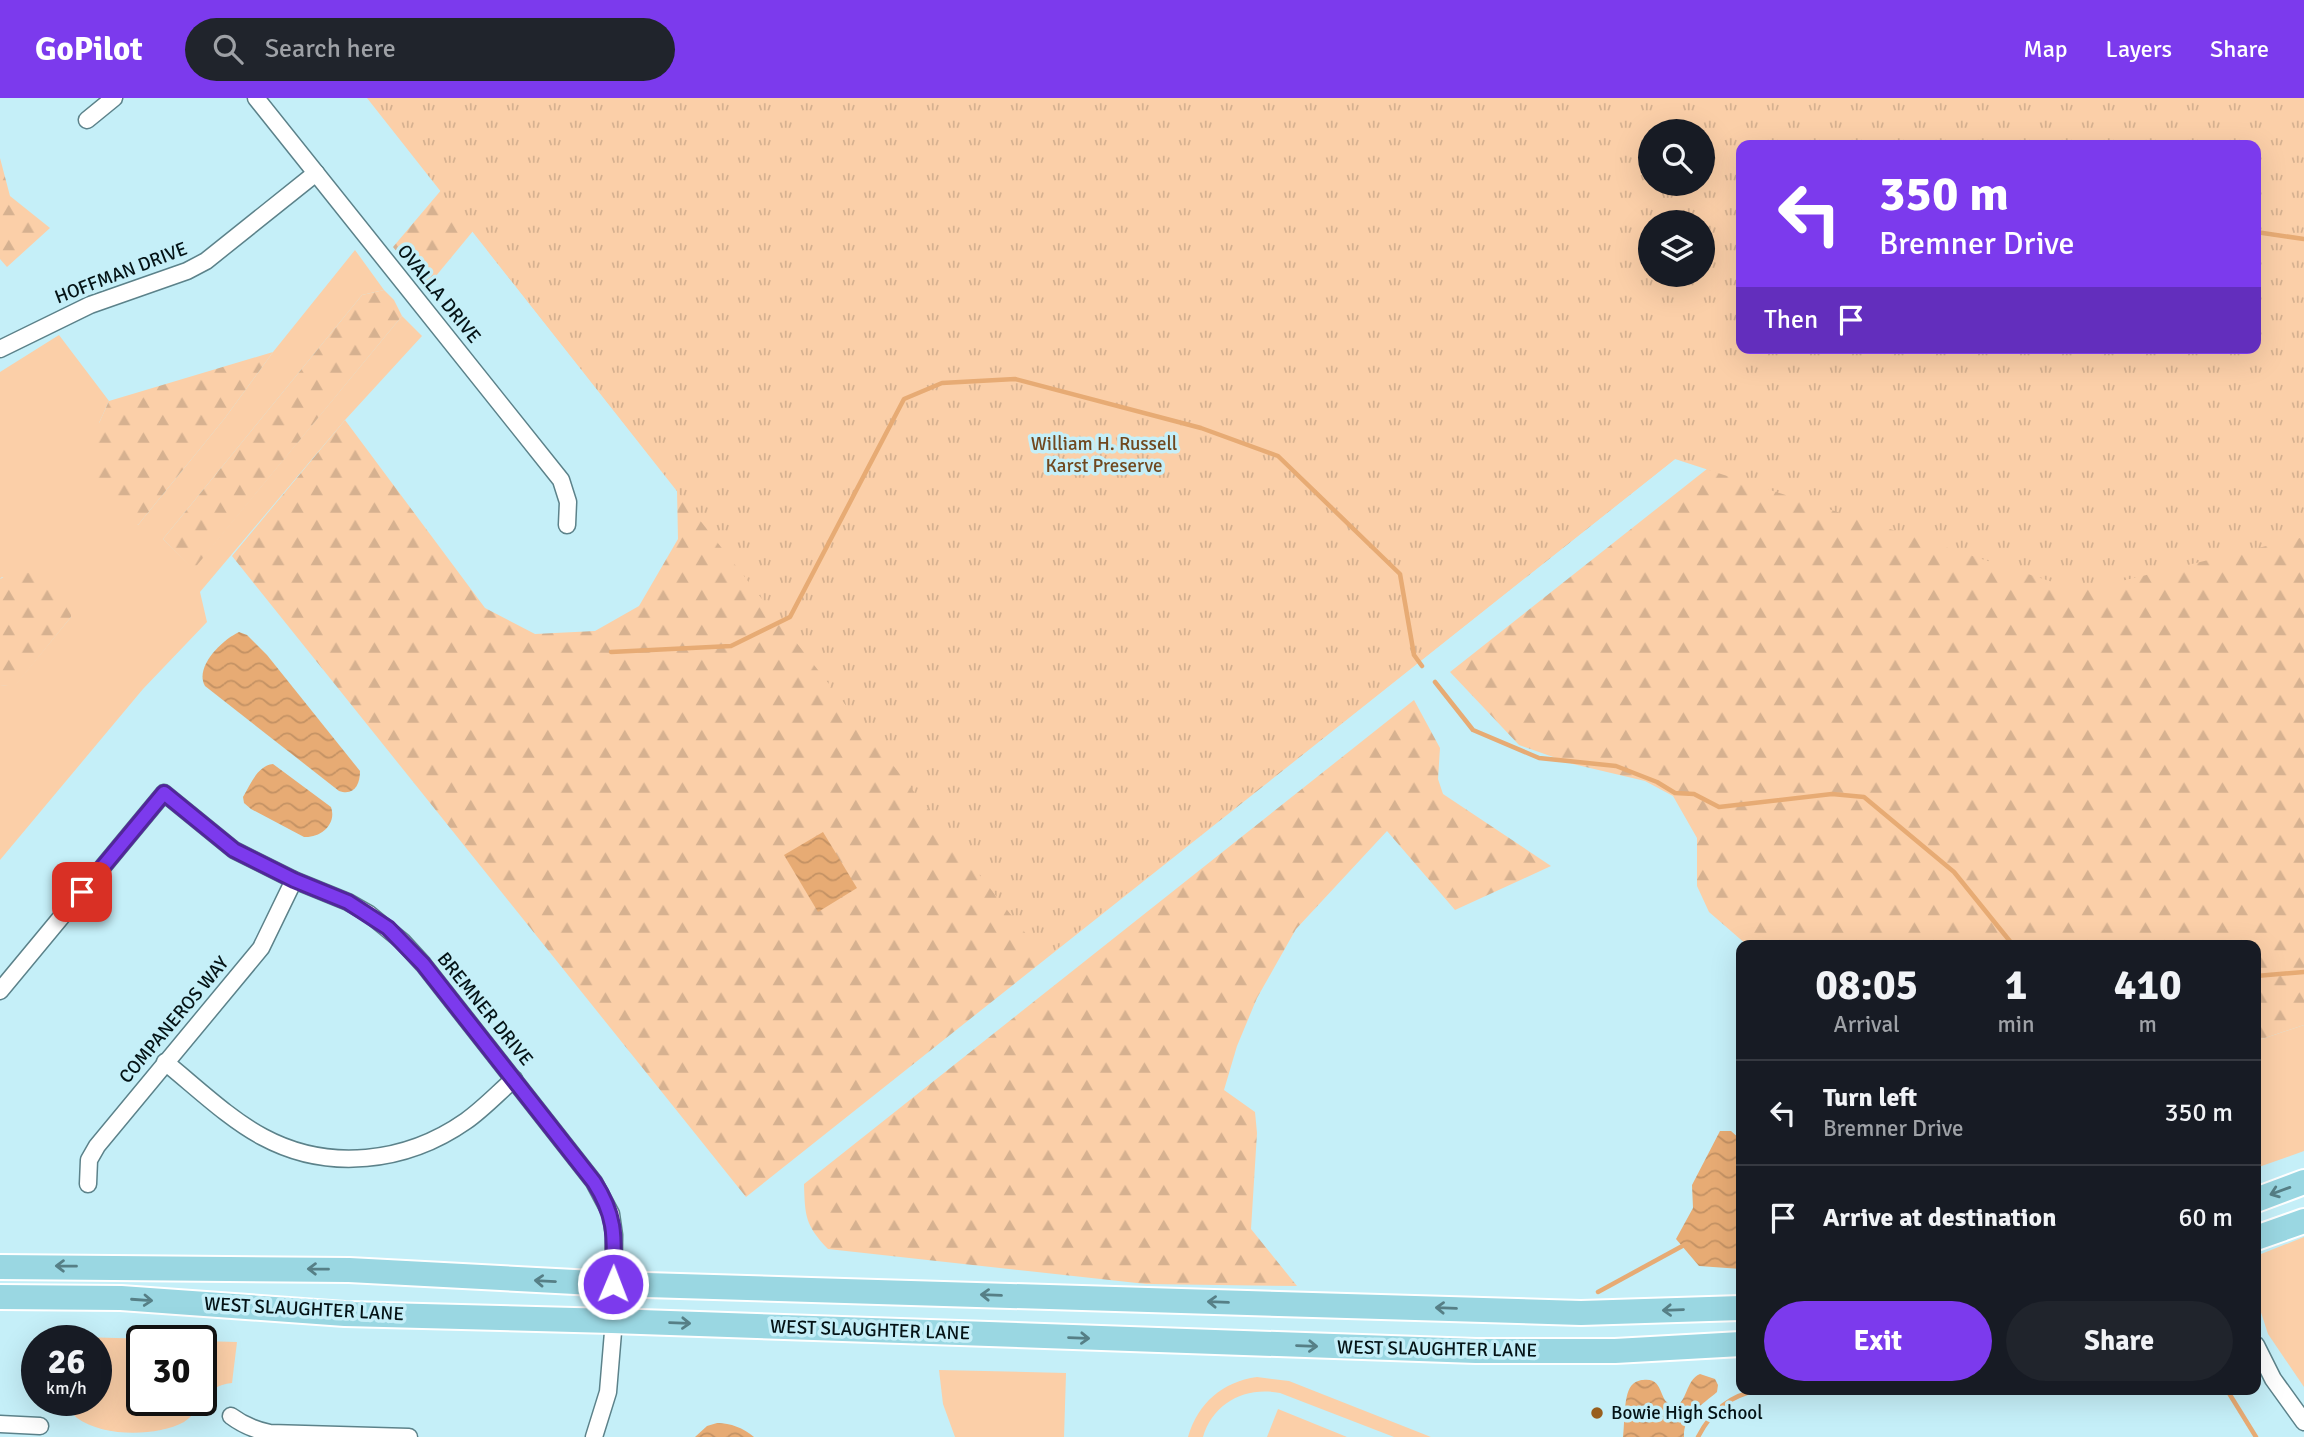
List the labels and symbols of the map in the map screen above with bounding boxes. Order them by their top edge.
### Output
street label: HOFFMAN DRIVE [51,237,191,309]
street label: OVALLA DRIVE [392,240,486,348]
park label: William H. Russell Karst Preserve [1031,432,1177,478]
pin [52,862,112,922]
street label: BREMNER DRIVE [432,947,538,1071]
street label: COMPANEROS WAY [114,951,234,1088]
one-way arrow [2269,1186,2291,1198]
position arrow [576,1247,650,1321]
one-way arrow [55,1259,78,1273]
one-way arrow [307,1263,330,1276]
one-way arrow [534,1274,557,1287]
one-way arrow [980,1288,1003,1302]
street label: WEST SLAUGHTER LANE [203,1292,405,1326]
one-way arrow [130,1294,152,1307]
one-way arrow [1207,1295,1230,1308]
one-way arrow [1434,1302,1457,1315]
one-way arrow [1662,1304,1685,1317]
street label: WEST SLAUGHTER LANE [769,1315,971,1345]
one-way arrow [669,1317,692,1330]
speed limit sign: 30 [126,1325,217,1416]
one-way arrow [1067,1331,1090,1344]
street label: WEST SLAUGHTER LANE [1337,1335,1537,1363]
one-way arrow [1295,1339,1318,1352]
place label: Bowie High School [1611,1401,1763,1425]
marker: Bowie High School [1589,1405,1605,1421]

